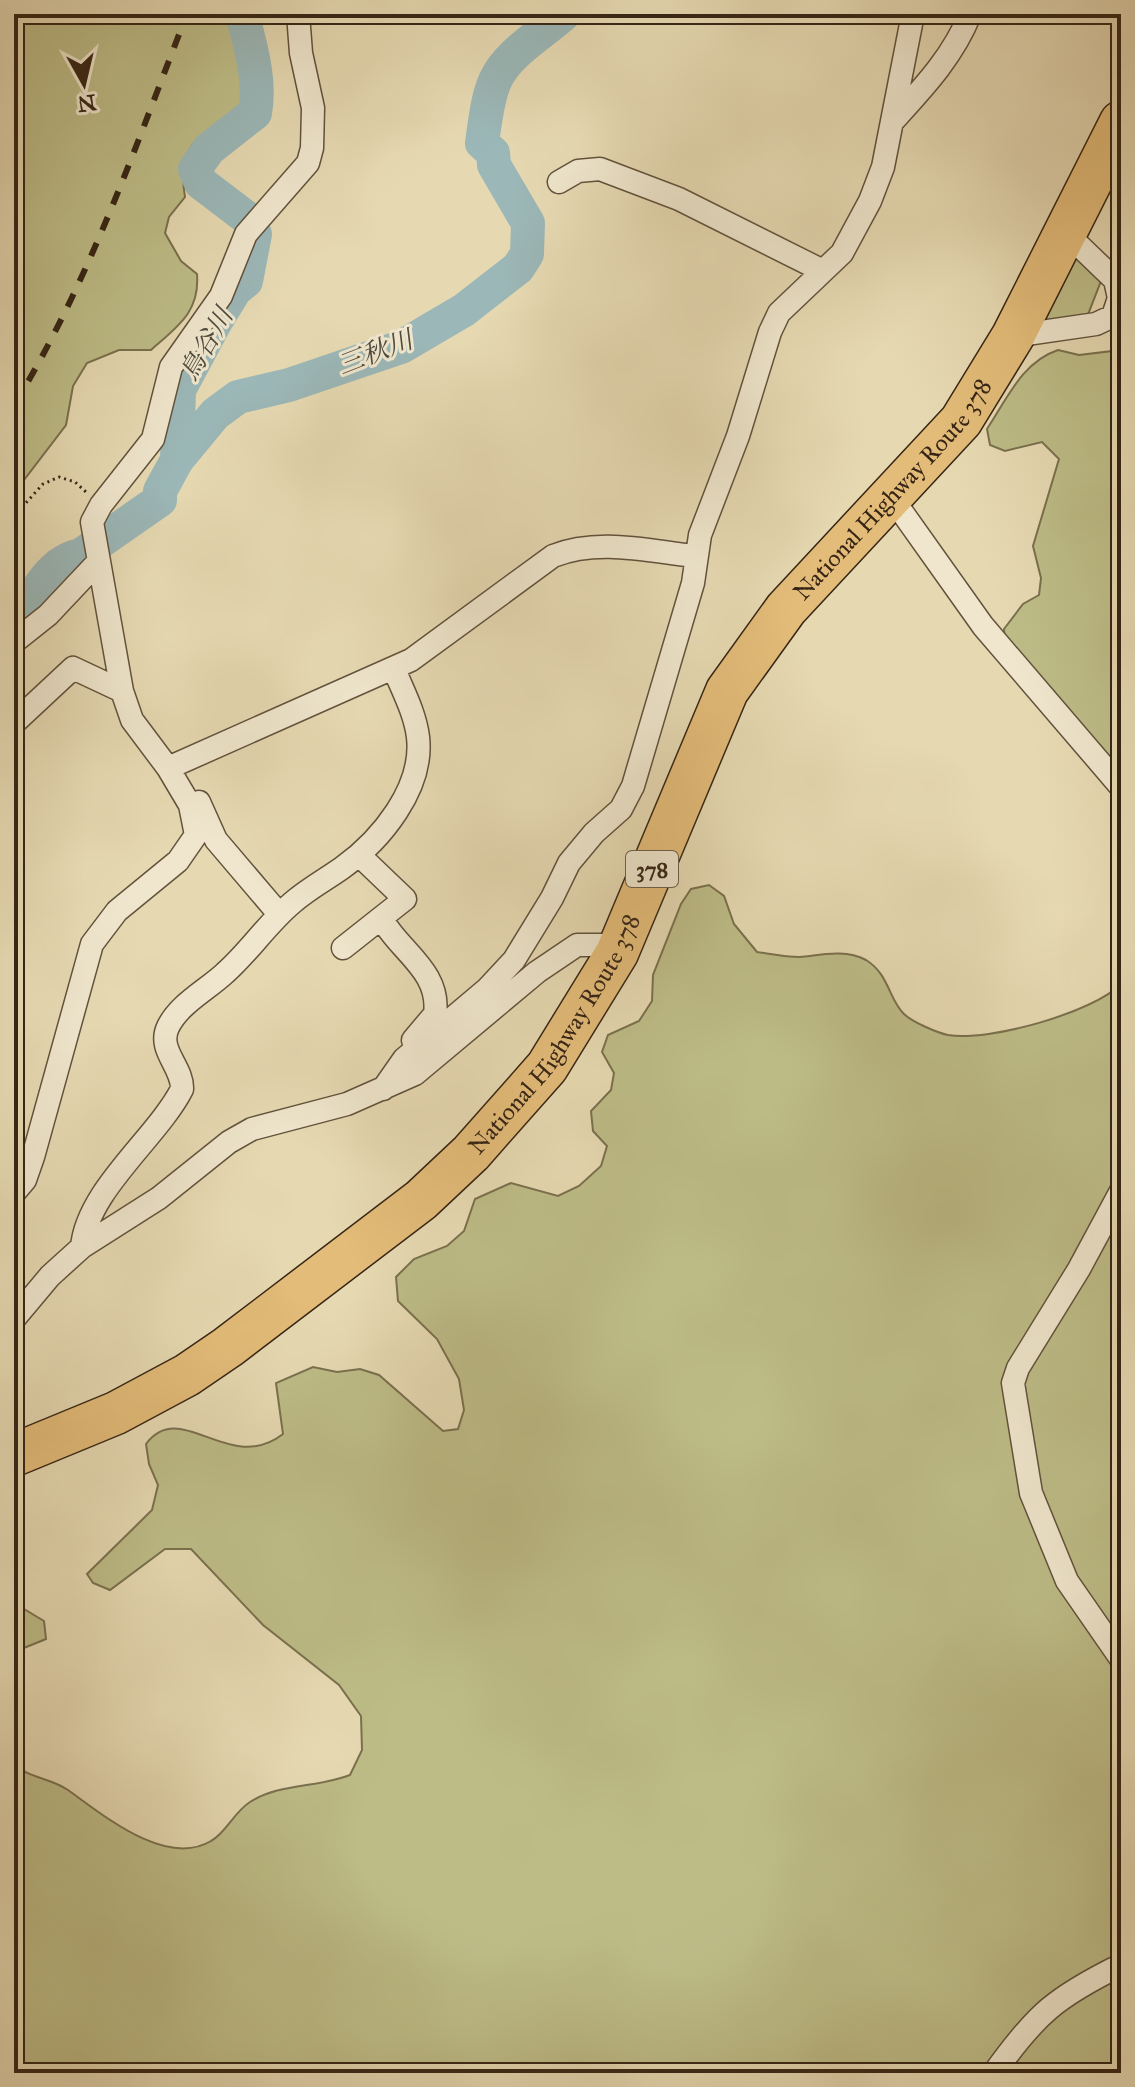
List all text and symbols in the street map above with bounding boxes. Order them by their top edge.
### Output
north arrow [44,44,124,124]
text: N [75,89,98,118]
water label: 鳥谷川 [173,300,241,386]
water label: 三秋川 [333,322,420,381]
street label: National Highway Route 378 [787,373,998,606]
road number: 378 [626,851,678,887]
street label: National Highway Route 378 [462,910,647,1161]

